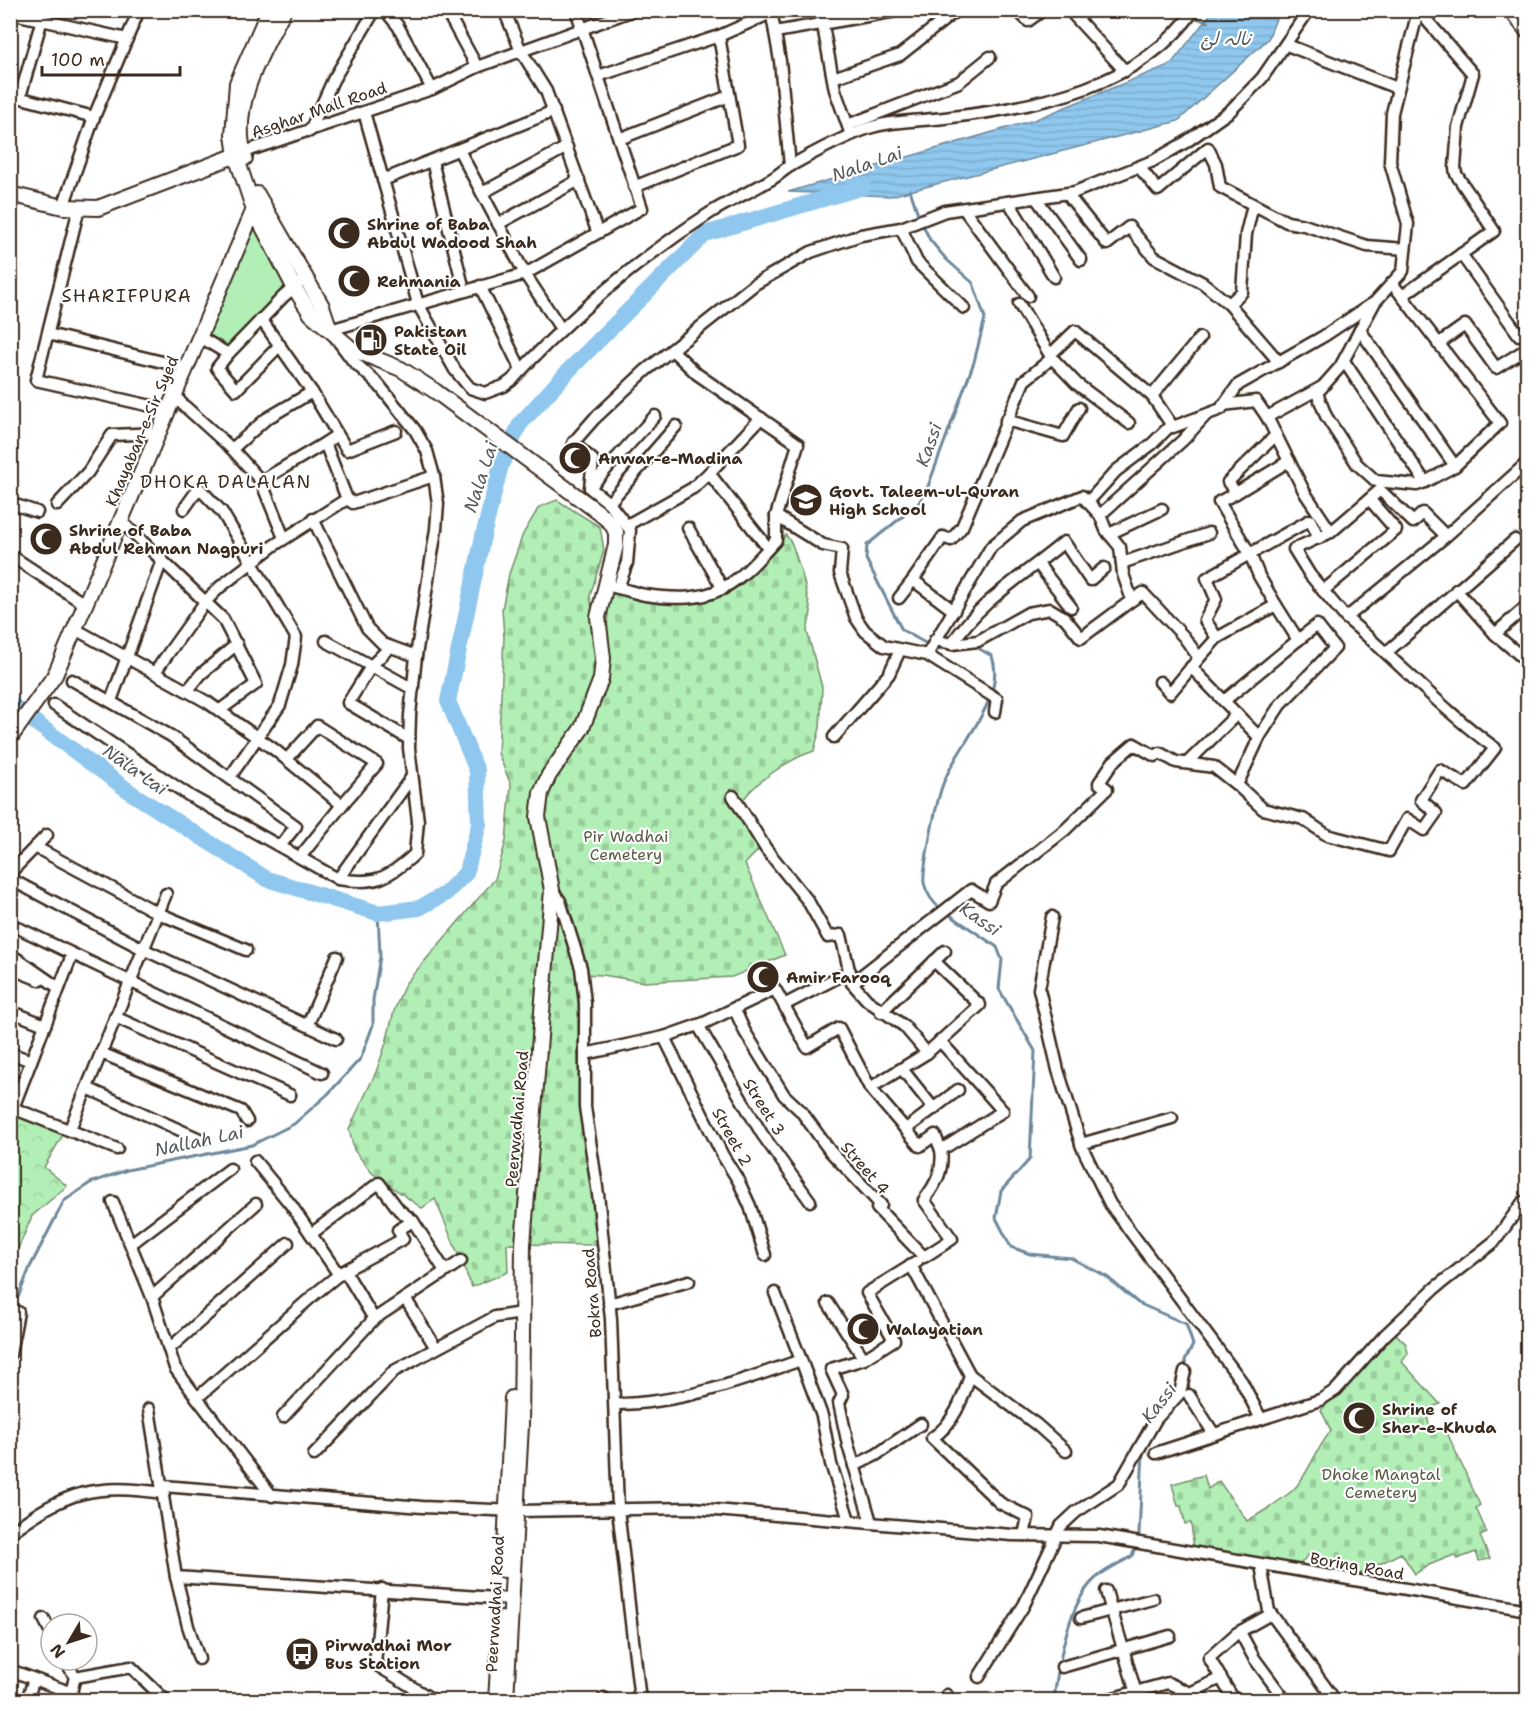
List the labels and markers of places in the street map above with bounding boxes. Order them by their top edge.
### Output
place label: Shrine of Baba Abdul Wadood Shah [367,214,537,253]
mosque icon: Shrine of Baba Abdul Wadood Shah [326,215,362,251]
mosque icon: Rehmania [336,263,372,299]
place label: Rehmania [377,271,461,292]
place label: Pakistan State Oil [394,321,467,360]
fuel station icon: Pakistan State Oil [353,322,389,358]
mosque icon: Anwar-e-Madina [557,440,593,476]
place label: Anwar-e-Madina [598,448,742,469]
place label: Govt. Taleem-ul-Quran High School [829,481,1020,520]
school or university icon: Govt. Taleem-ul-Quran High School [788,482,824,518]
place label: Shrine of Baba Abdul Rehman Nagpuri [69,520,263,559]
mosque icon: Shrine of Baba Abdul Rehman Nagpuri [28,521,64,557]
mosque icon: Amir Farooq [745,959,781,995]
place label: Amir Farooq [786,967,892,988]
mosque icon: Walayatian [845,1311,881,1347]
place label: Walayatian [886,1319,983,1340]
place label: Shrine of Sher-e-Khuda [1382,1399,1497,1438]
mosque icon: Shrine of Sher-e-Khuda [1341,1400,1377,1436]
place label: Pirwadhai Mor Bus Station [325,1635,452,1674]
bus stop icon: Pirwadhai Mor Bus Station [284,1636,320,1672]

